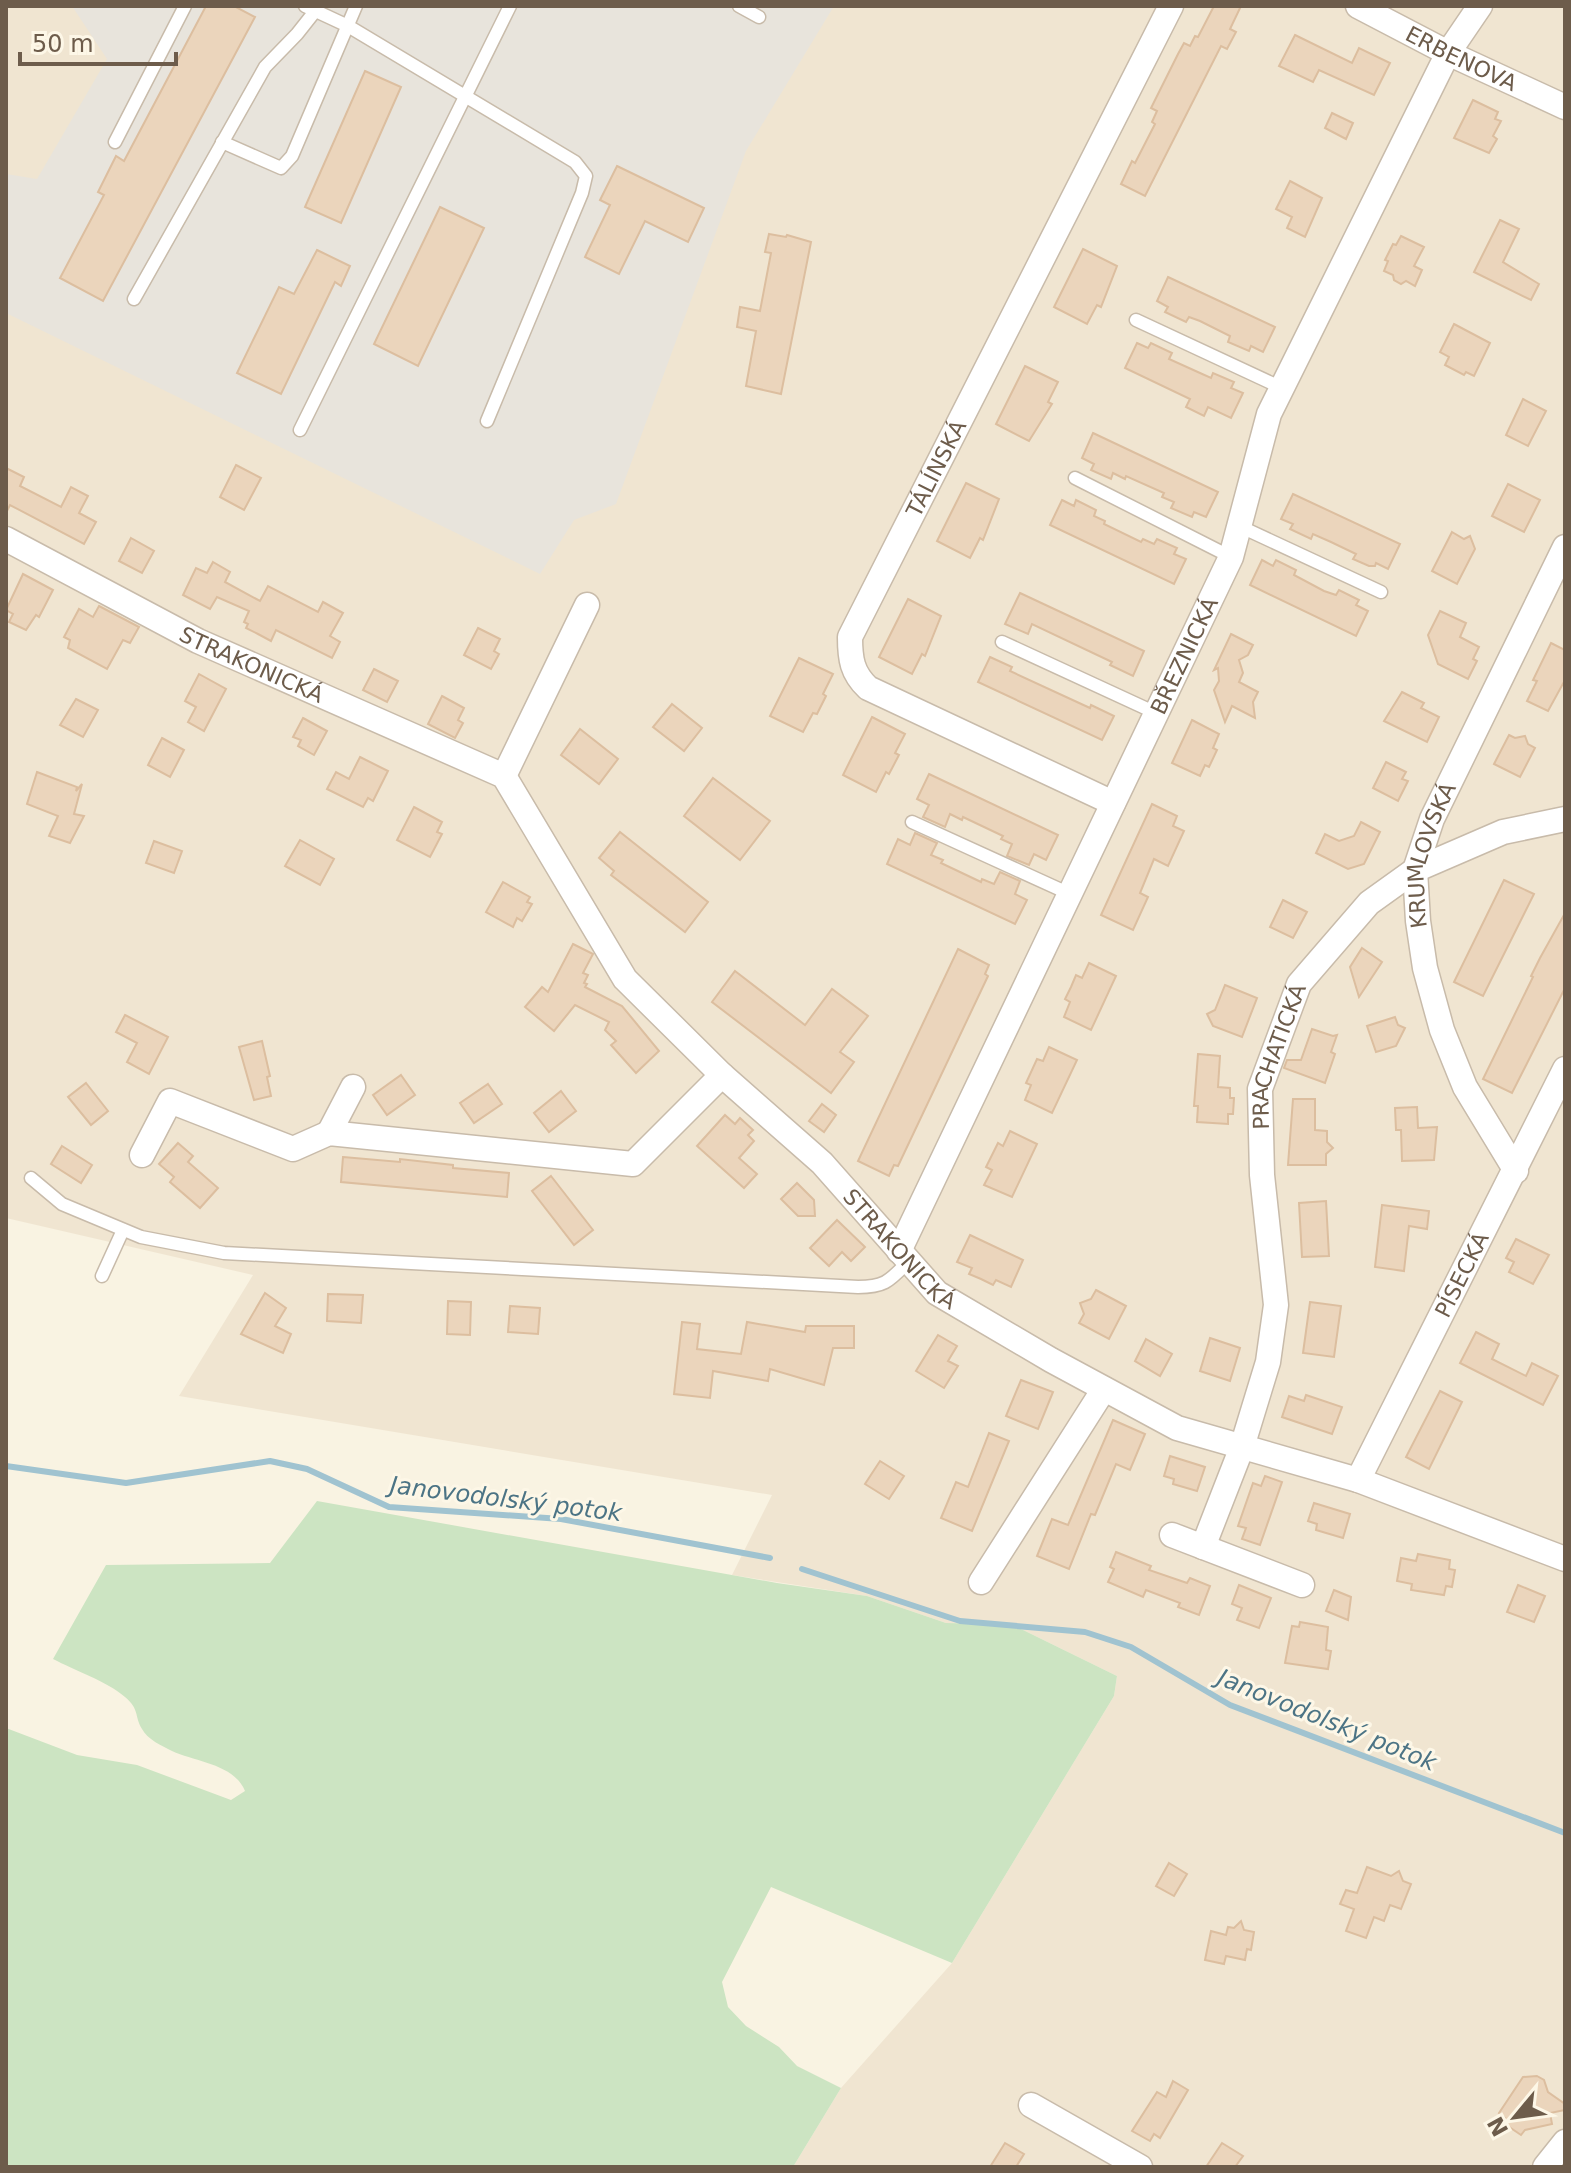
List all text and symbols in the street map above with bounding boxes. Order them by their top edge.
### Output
scale bar [20,16,176,66]
street label: ERBENOVA [1402,21,1521,96]
text: 50 m [32,30,94,58]
street label: TÁLÍNSKÁ [900,416,971,522]
street label: BŘEZNICKÁ [1145,593,1222,718]
street label: STRAKONICKÁ [175,621,328,707]
street label: KRUMLOVSKÁ [1402,778,1460,930]
street label: PRACHATICKÁ [1247,980,1311,1130]
street label: STRAKONICKÁ [838,1184,961,1314]
street label: PÍSECKÁ [1430,1228,1493,1321]
water label: Janovodolský potok [385,1470,625,1527]
water label: Janovodolský potok [1210,1662,1441,1777]
north arrow [1475,2077,1555,2157]
text: N [1483,2112,1513,2141]

